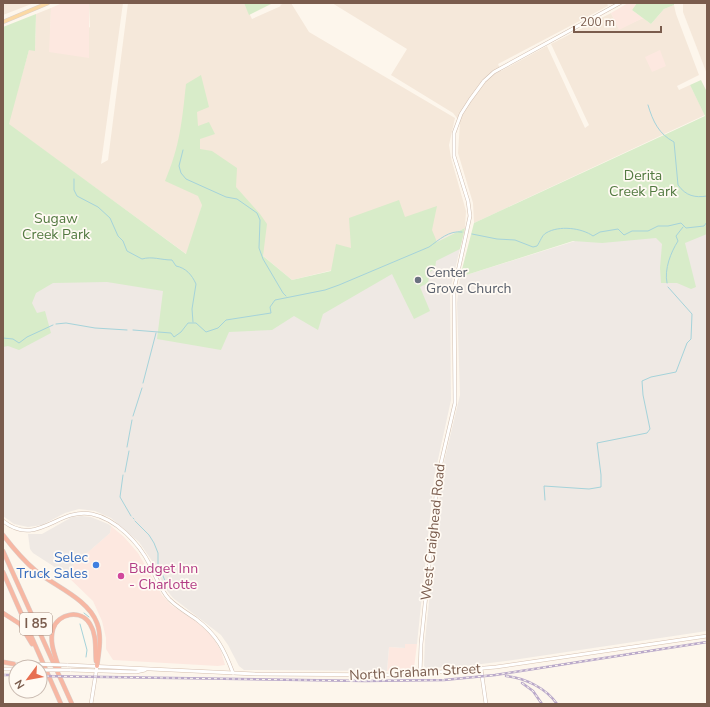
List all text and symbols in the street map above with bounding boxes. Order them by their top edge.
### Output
scale bar [574,8,661,34]
text: 200 m [580,14,615,30]
park label: Derita Creek Park [609,166,678,201]
park label: Sugaw Creek Park [22,209,91,244]
place label: Center Grove Church [426,263,512,298]
marker: Center Grove Church [413,275,423,285]
street label: West Craighead Road [416,463,450,601]
place label: Selec Truck Sales [16,548,89,583]
place label: Budget Inn - Charlotte [129,559,198,594]
marker: Selec Truck Sales [91,560,101,570]
marker: Budget Inn - Charlotte [116,571,126,581]
road number: I 85 [20,613,52,635]
north arrow [8,659,48,699]
street label: North Graham Street [349,659,481,685]
text: N [11,677,28,692]

